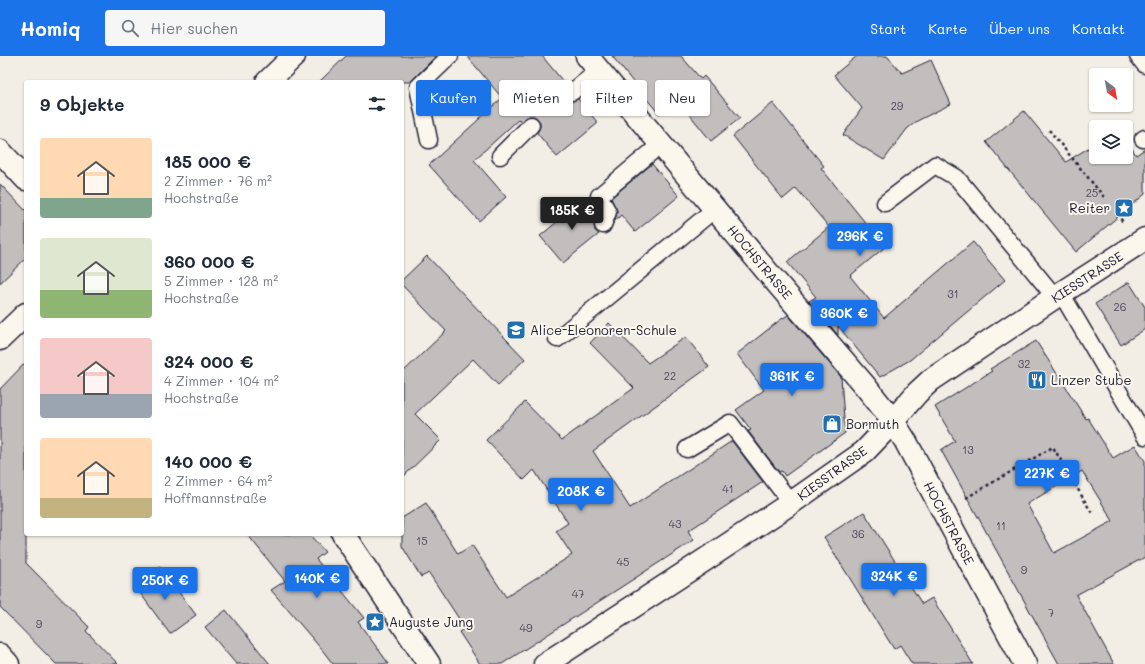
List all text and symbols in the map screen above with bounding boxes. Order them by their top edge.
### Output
search box [105,10,385,46]
text: Homiq [20,16,81,41]
icon: search [119,17,141,39]
text: Hier suchen [151,18,238,38]
text: Start [870,19,906,38]
text: Karte [928,19,967,38]
text: Über uns [989,19,1050,38]
text: Kontakt [1072,19,1125,38]
north arrow [1089,68,1133,112]
map controls [1089,68,1133,164]
chip: Kaufen [416,80,491,116]
chip: Mieten [499,80,573,116]
chip: Filter [581,80,647,116]
chip: Neu [655,80,710,116]
text: 9 Objekte [40,93,124,115]
icon: filters [366,93,388,115]
house number: 29 [891,98,904,113]
button: layers [1089,120,1133,164]
text: 185 000 € [164,150,251,172]
icon: home [72,154,120,202]
text: 2 Zimmer · 76 m² [164,172,272,189]
house number: 25 [1086,185,1098,200]
text: Hochstraße [164,189,239,206]
pin: 185K € [539,197,605,231]
place icon: Reiter [1113,197,1135,219]
place label: Reiter [1069,199,1110,216]
text: 185K € [549,201,595,218]
street label: HOCHSTRASSE [724,221,796,302]
pin: 296K € [827,223,893,257]
text: 296K € [837,227,883,244]
street label: KIESSTRASSE [1048,247,1126,306]
text: 360 000 € [164,250,254,272]
icon: home [72,254,120,302]
text: 5 Zimmer · 128 m² [164,272,278,289]
house number: 31 [947,286,959,301]
text: Hochstraße [164,289,239,306]
house number: 26 [1114,299,1126,314]
pin: 360K € [811,300,877,334]
text: 360K € [820,304,868,321]
school or university icon: Alice-Eleonoren-Schule [505,319,527,341]
place label: Alice-Eleonoren-Schule [530,321,677,338]
text: 324 000 € [164,350,253,372]
icon: home [72,354,120,402]
house number: 32 [1018,356,1030,371]
pin: 361K € [759,363,825,397]
text: 361K € [769,367,815,384]
house number: 22 [664,368,676,383]
restaurant icon: Linzer Stube [1026,369,1048,391]
place label: Linzer Stube [1051,371,1131,388]
text: 4 Zimmer · 104 m² [164,372,279,389]
text: Hochstraße [164,389,239,406]
shop icon: Bormuth [821,413,843,435]
place label: Bormuth [846,415,899,432]
street label: KIESSTRASSE [793,442,870,504]
house number: 13 [962,442,974,457]
text: 140 000 € [164,450,252,472]
icon: home [72,454,120,502]
pin: 227K € [1014,460,1080,494]
text: 227K € [1024,464,1070,481]
text: 2 Zimmer · 64 m² [164,472,272,489]
pin: 208K € [548,478,614,512]
street label: HOCHSTRASSE [920,478,979,567]
house number: 41 [722,481,734,496]
text: 208K € [557,482,605,499]
text: Hoffmannstraße [164,489,267,506]
house number: 43 [669,516,682,531]
house number: 11 [996,518,1006,533]
house number: 36 [851,526,865,541]
house number: 15 [416,533,428,548]
house number: 45 [617,554,629,569]
house number: 9 [1021,562,1028,577]
pin: 324K € [861,563,927,597]
pin: 140K € [284,565,350,599]
pin: 250K € [132,567,198,601]
text: 324K € [870,567,918,584]
text: 140K € [294,569,340,586]
text: 250K € [142,571,189,588]
house number: 47 [572,586,584,601]
house number: 7 [1048,605,1054,620]
place icon: Auguste Jung [364,611,386,633]
place label: Auguste Jung [389,613,473,630]
house number: 9 [36,616,43,631]
house number: 49 [520,620,533,635]

